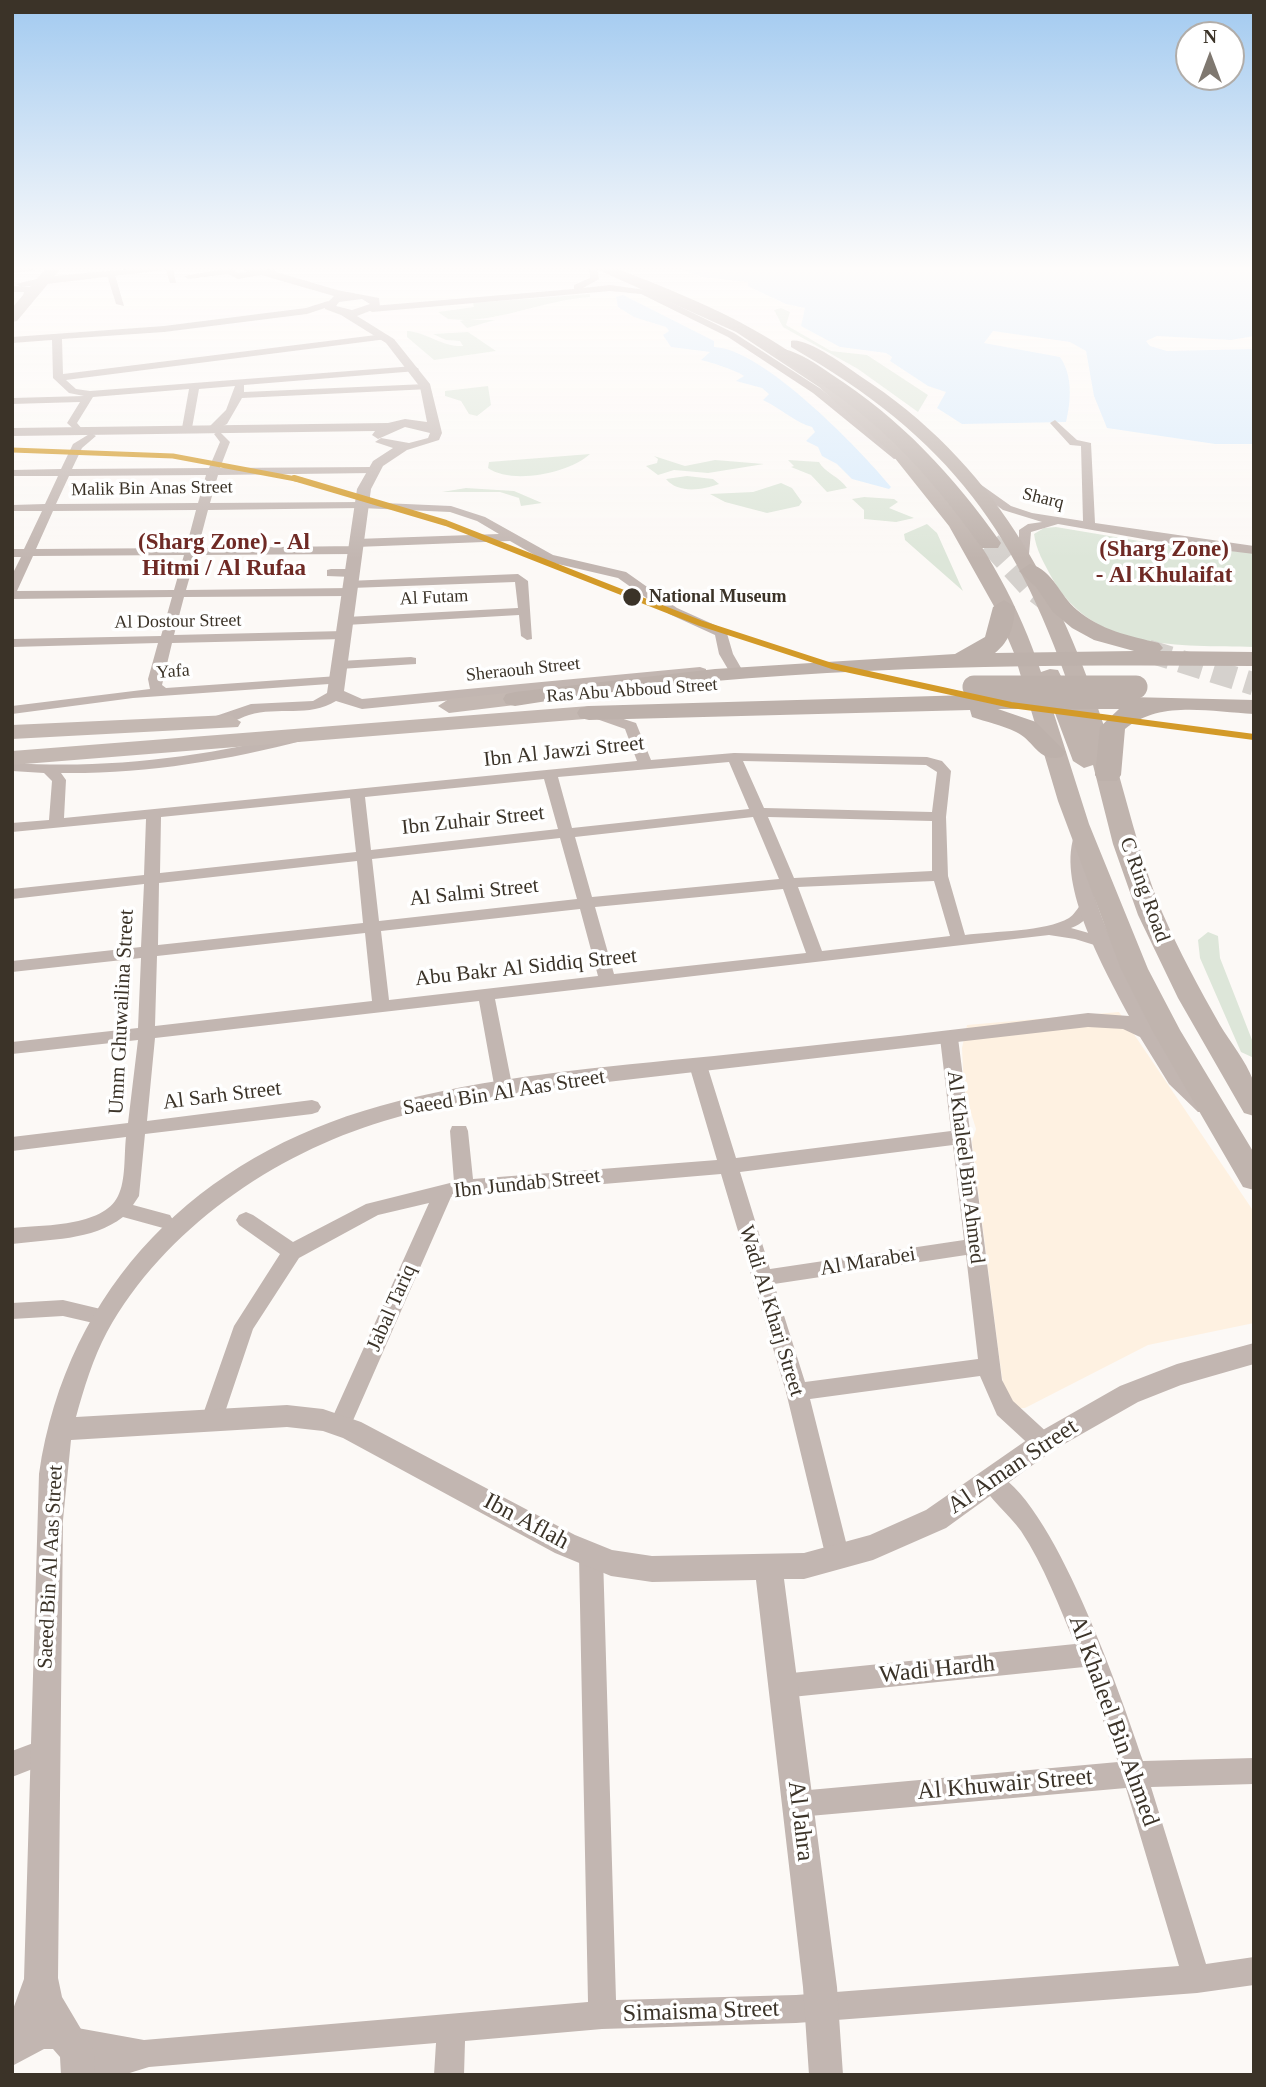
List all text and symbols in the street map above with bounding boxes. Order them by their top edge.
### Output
north arrow [1175,21,1245,91]
text: N [1203,26,1217,47]
street label: Malik Bin Anas Street [66,477,238,501]
street label: Sharq [1018,483,1068,515]
district label: (Sharg Zone) - Al Hitmi / Al Rufaa [135,529,313,583]
district label: (Sharg Zone) - Al Khulaifat [1095,536,1233,590]
street label: Al Futam [397,585,471,611]
marker: National Museum [621,586,643,608]
place label: National Museum [649,586,792,608]
street label: Al Dostour Street [110,610,246,634]
street label: Sheraouh Street [458,653,588,687]
street label: Yafa [154,660,192,684]
street label: Ras Abu Abboud Street [538,674,726,708]
street label: Ibn Al Jawzi Street [476,730,652,774]
street label: Ibn Zuhair Street [395,800,551,842]
street label: C Ring Road [1113,832,1175,948]
street label: Al Salmi Street [404,873,544,913]
street label: Umm Ghuwailina Street [104,901,140,1123]
street label: Abu Bakr Al Siddiq Street [408,943,644,993]
street label: Saeed Bin Al Aas Street [393,1063,615,1123]
street label: Al Khaleel Bin Ahmed [940,1066,990,1268]
street label: Al Sarh Street [157,1076,287,1116]
street label: Ibn Jundab Street [443,1163,611,1205]
street label: Wadi Al Kharj Street [732,1218,810,1404]
street label: Al Marabei [816,1242,920,1282]
street label: Jabal Tariq [359,1255,425,1361]
street label: Al Aman Street [938,1410,1088,1524]
street label: Saeed Bin Al Aas Street [33,1456,69,1678]
street label: Ibn Aflah [477,1487,575,1557]
street label: Al Khaleel Bin Ahmed [1060,1608,1166,1834]
street label: Wadi Hardh [874,1649,1000,1691]
street label: Al Khuwair Street [912,1763,1098,1807]
street label: Al Jahra [780,1775,820,1867]
street label: Simaisma Street [612,1995,790,2029]

